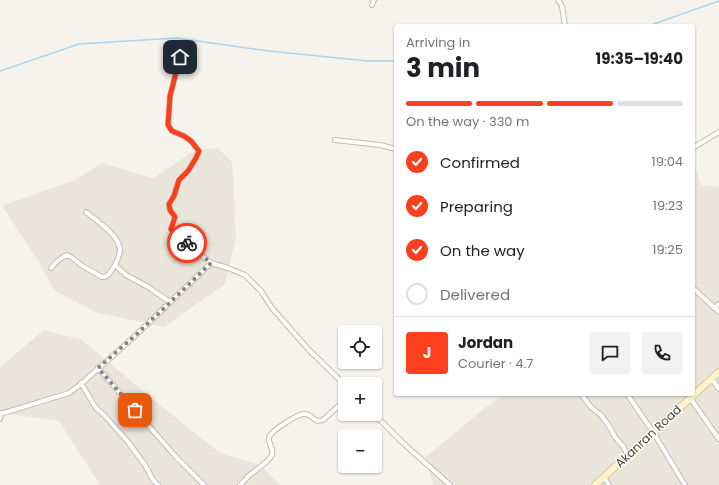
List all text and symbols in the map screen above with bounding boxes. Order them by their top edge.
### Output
text: Arriving in [406,33,470,52]
pin [163,40,197,74]
icon: home [169,46,191,68]
text: 19:35–19:40 [596,48,683,69]
text: 3 min [406,50,480,86]
text: On the way · 330 m [406,112,529,131]
icon: check [406,151,428,173]
text: Confirmed [440,152,520,173]
text: 19:04 [652,152,683,171]
icon: check [406,195,428,217]
text: Preparing [440,196,513,217]
text: 19:23 [653,196,683,215]
courier [167,223,207,263]
icon: bike [176,232,198,254]
icon: check [406,239,428,261]
text: On the way [440,240,525,261]
text: 19:25 [652,240,683,259]
text: Delivered [440,284,510,305]
map controls [338,325,382,473]
button: locate [338,325,382,369]
text: Jordan [458,332,513,353]
button: chat [589,332,631,374]
button: phone [641,332,683,374]
text: J [423,342,431,363]
text: Courier · 4.7 [458,354,533,373]
button: + [338,377,382,421]
pin [118,393,152,427]
icon: bag [124,399,146,421]
street label: Akanran Road [611,401,685,471]
button: − [338,429,382,473]

